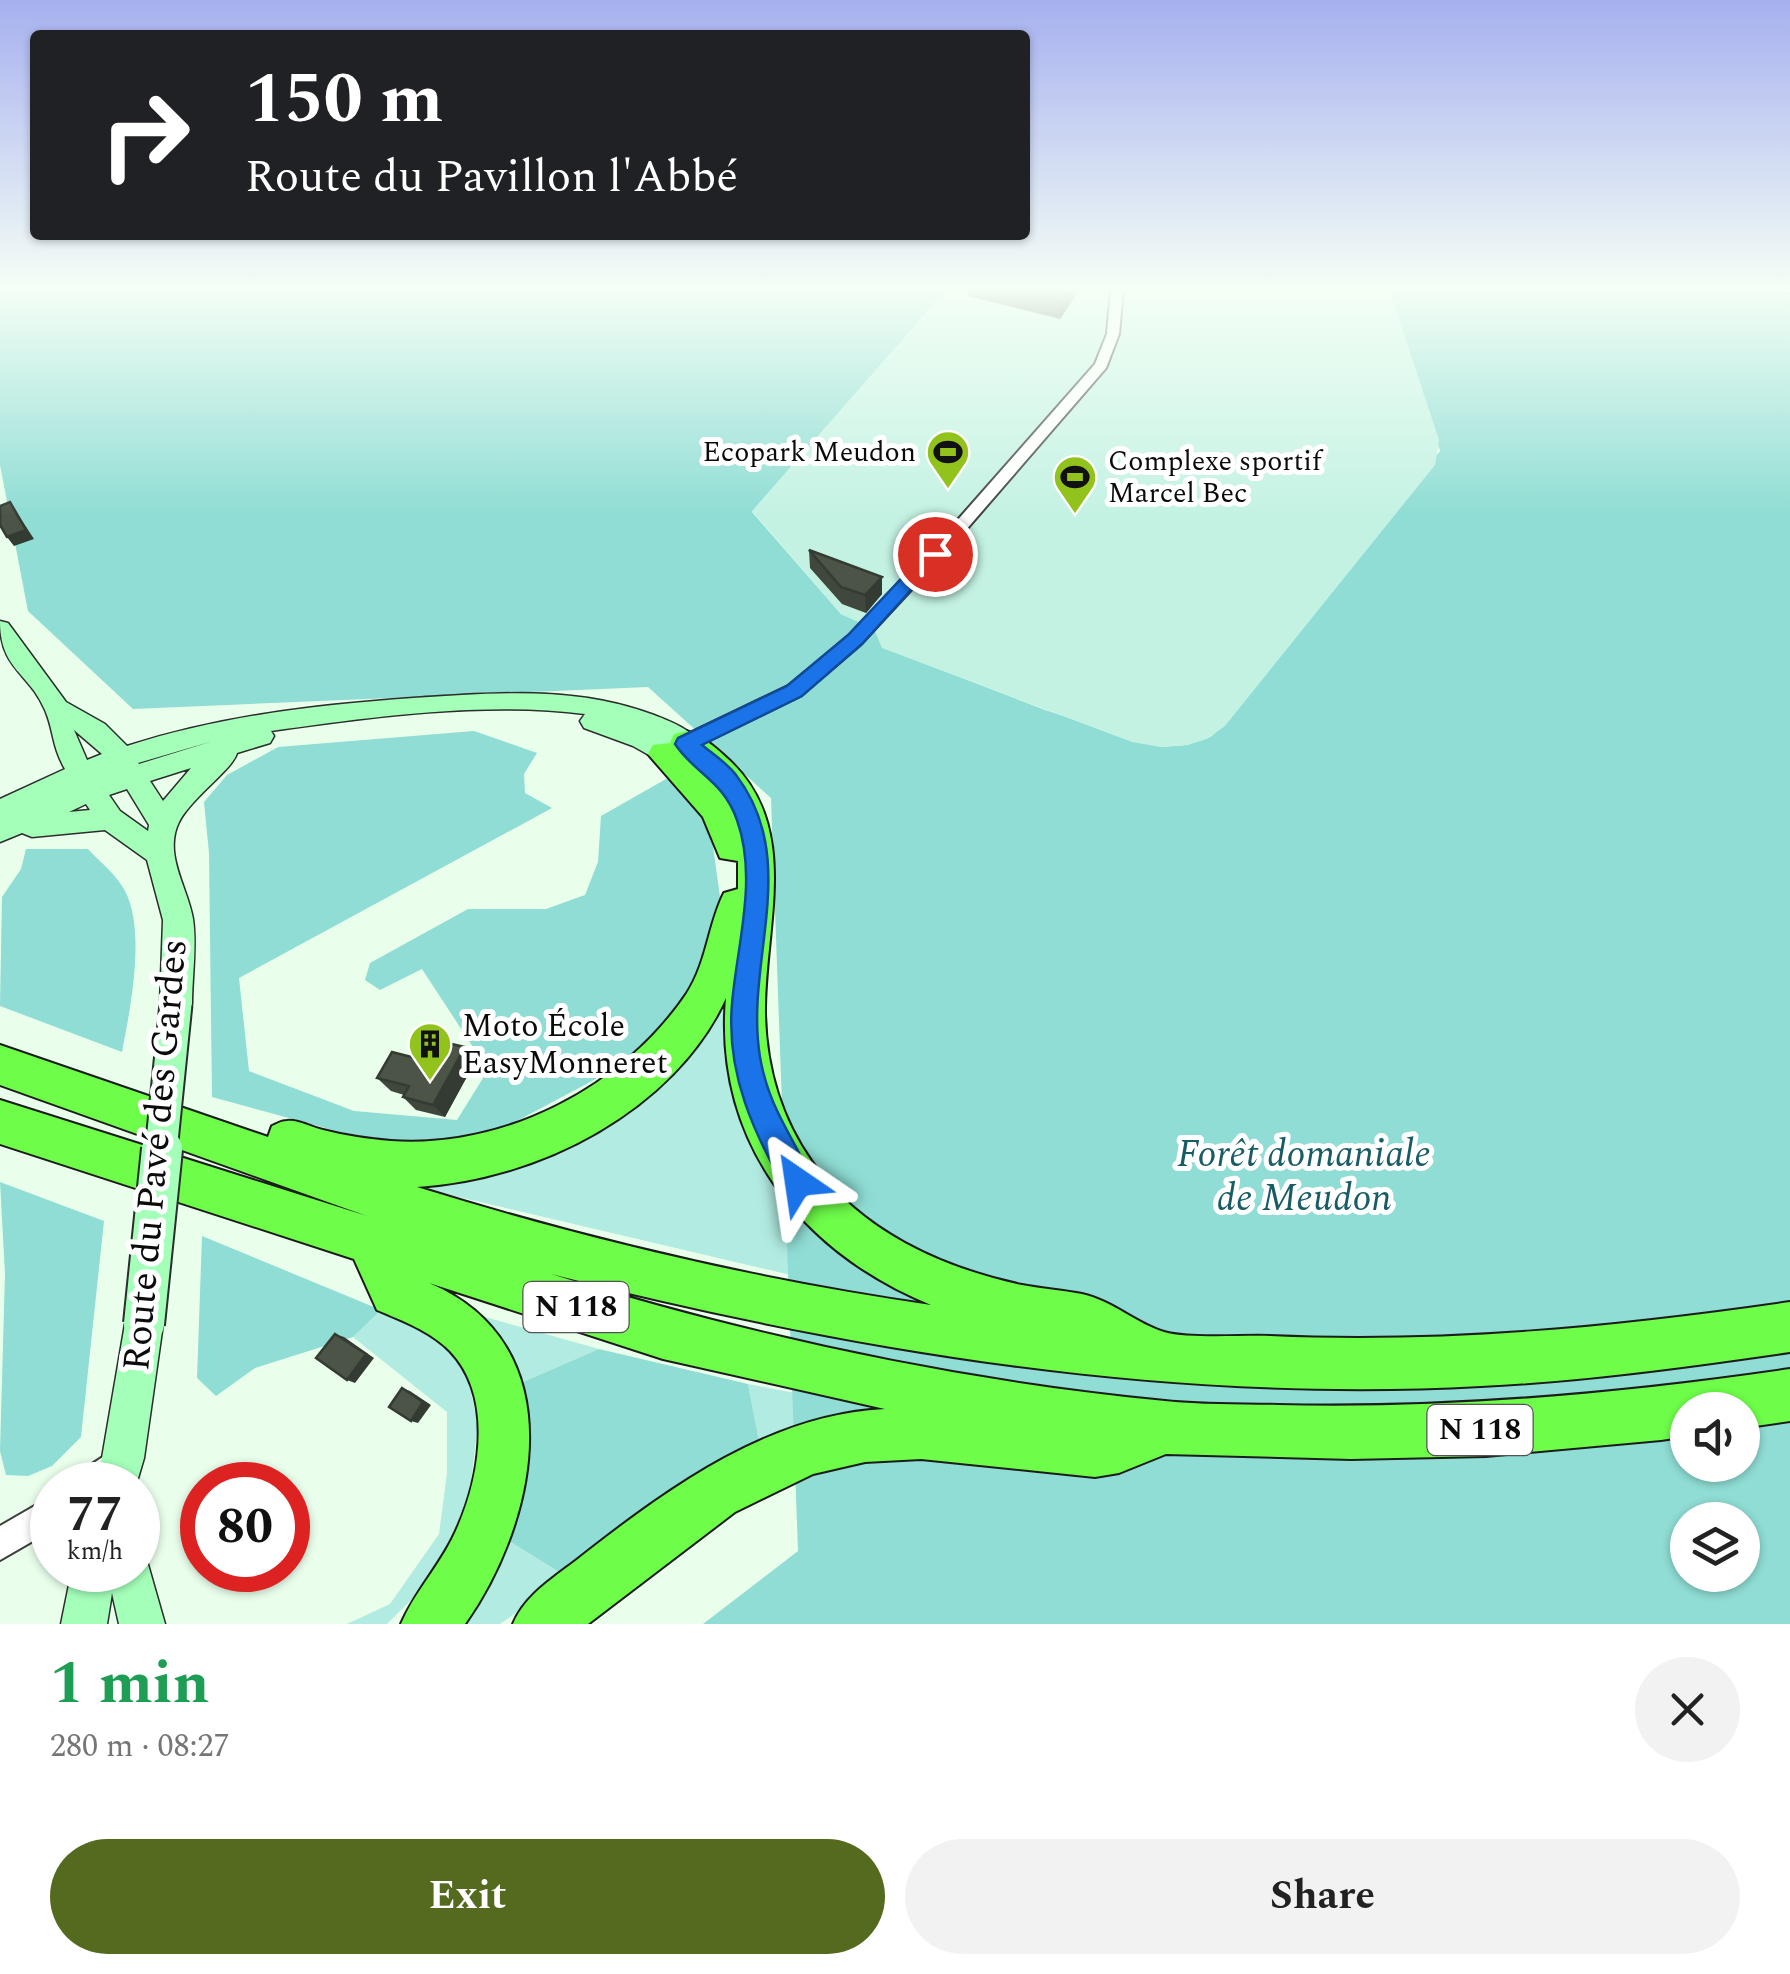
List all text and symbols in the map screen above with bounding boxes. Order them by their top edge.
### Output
text: 150 m [245,47,443,153]
icon: right [80,70,210,200]
text: Route du Pavillon l'Abbé [245,143,738,212]
sports icon: Ecopark Meudon [925,429,971,490]
place label: Ecopark Meudon [703,431,916,474]
place label: Complexe sportif Marcel Bec [1108,440,1324,515]
sports icon: Complexe sportif Marcel Bec [1052,454,1098,515]
pin [893,512,978,597]
icon: arrive [908,527,963,582]
street label: Route du Pavé des Gardes [108,937,204,1373]
place label: Moto École EasyMonneret [462,1002,668,1088]
building icon: Moto École EasyMonneret [407,1021,453,1082]
park label: Forêt domaniale de Meudon [1177,1126,1431,1228]
position arrow [746,1130,850,1234]
road number: N 118 [524,1282,628,1332]
map controls [1670,1392,1760,1592]
button: sound [1670,1392,1760,1482]
road number: N 118 [1428,1405,1532,1455]
speed limit sign: 80 [180,1462,310,1592]
text: 77 [67,1477,123,1553]
button: layers [1670,1502,1760,1592]
text: km/h [67,1533,123,1571]
text: 1 min [50,1638,210,1730]
button: close [1635,1657,1740,1762]
text: 280 m · 08:27 [50,1722,230,1771]
button: Exit [50,1839,885,1954]
button: Share [905,1839,1740,1954]

